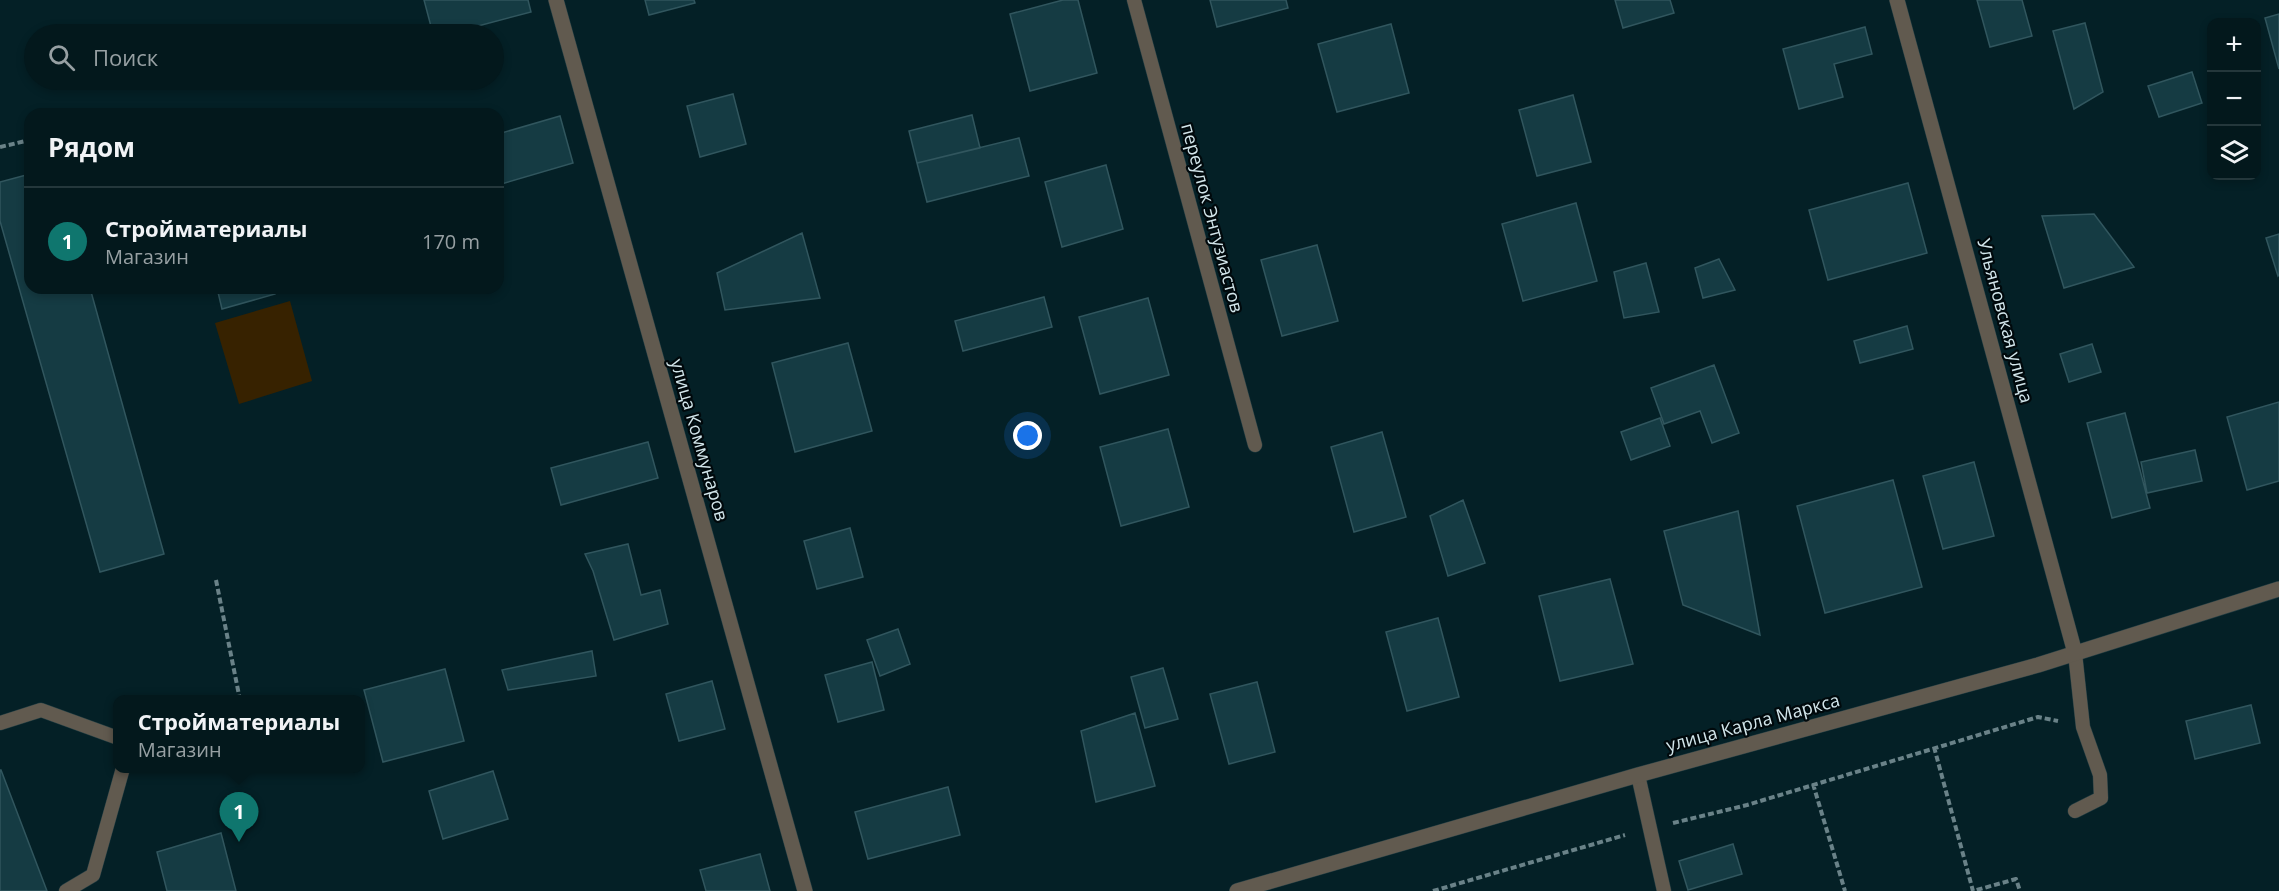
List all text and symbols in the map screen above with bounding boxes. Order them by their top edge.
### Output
map controls [2207,18,2261,180]
button: + [2207,18,2261,72]
search box [24,24,504,90]
icon: search [45,41,78,74]
text: Поиск [93,42,158,72]
button: − [2207,72,2261,126]
street label: переулок Энтузиастов [1176,120,1250,315]
button: layers [2207,126,2261,180]
text: Рядом [48,129,135,165]
text: Стройматериалы [105,213,308,243]
text: 1 [62,228,73,255]
text: 170 m [422,228,480,255]
street label: Ульяновская улица [1972,236,2039,406]
text: Магазин [105,243,189,270]
street label: улица Коммунаров [665,356,735,524]
your location [1013,421,1042,450]
street label: улица Карла Маркса [1663,687,1842,757]
popup [113,695,365,773]
text: Стройматериалы [138,706,340,736]
text: Магазин [138,736,222,763]
pin: 1 [220,792,258,842]

